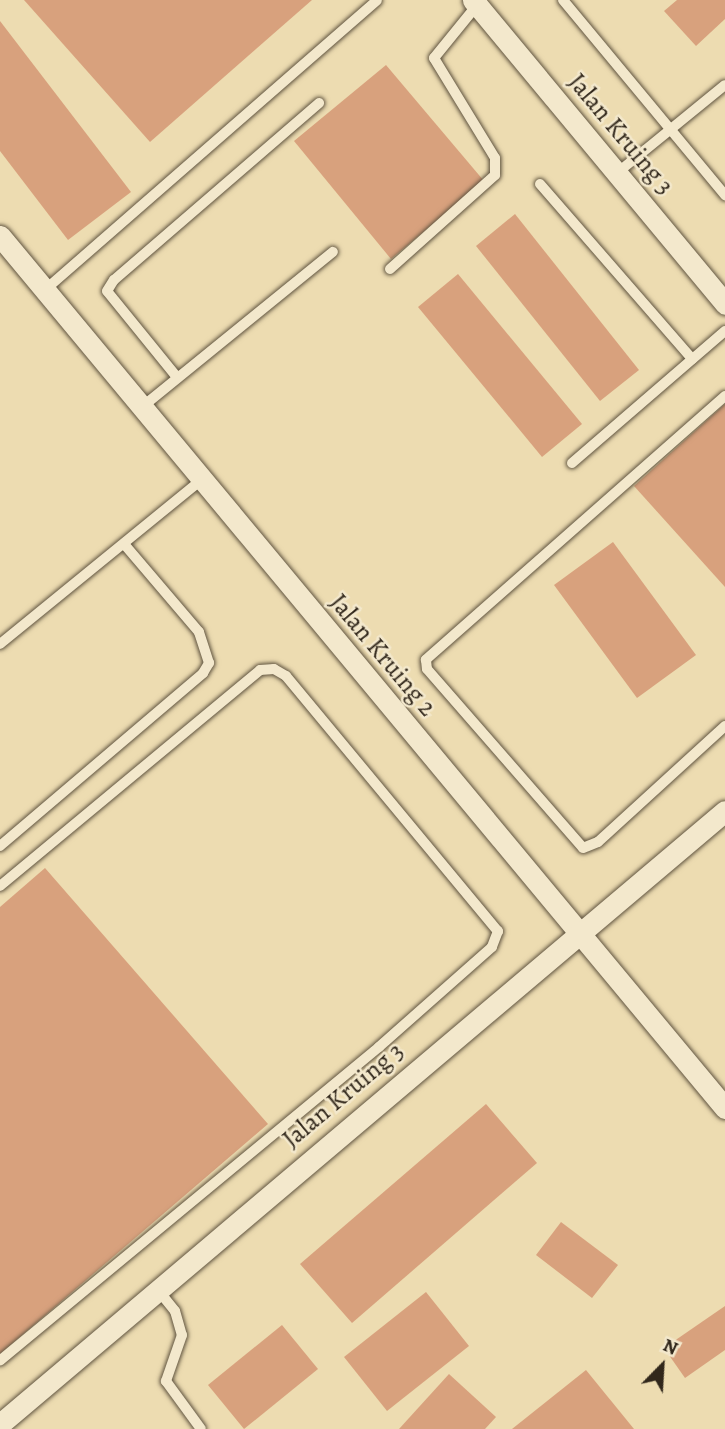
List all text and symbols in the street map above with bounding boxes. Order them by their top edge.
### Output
street label: Jalan Kruing 3 [561,67,681,201]
street label: Jalan Kruing 2 [323,587,443,723]
street label: Jalan Kruing 3 [276,1035,410,1155]
north arrow [627,1331,697,1401]
text: N [659,1332,682,1362]

